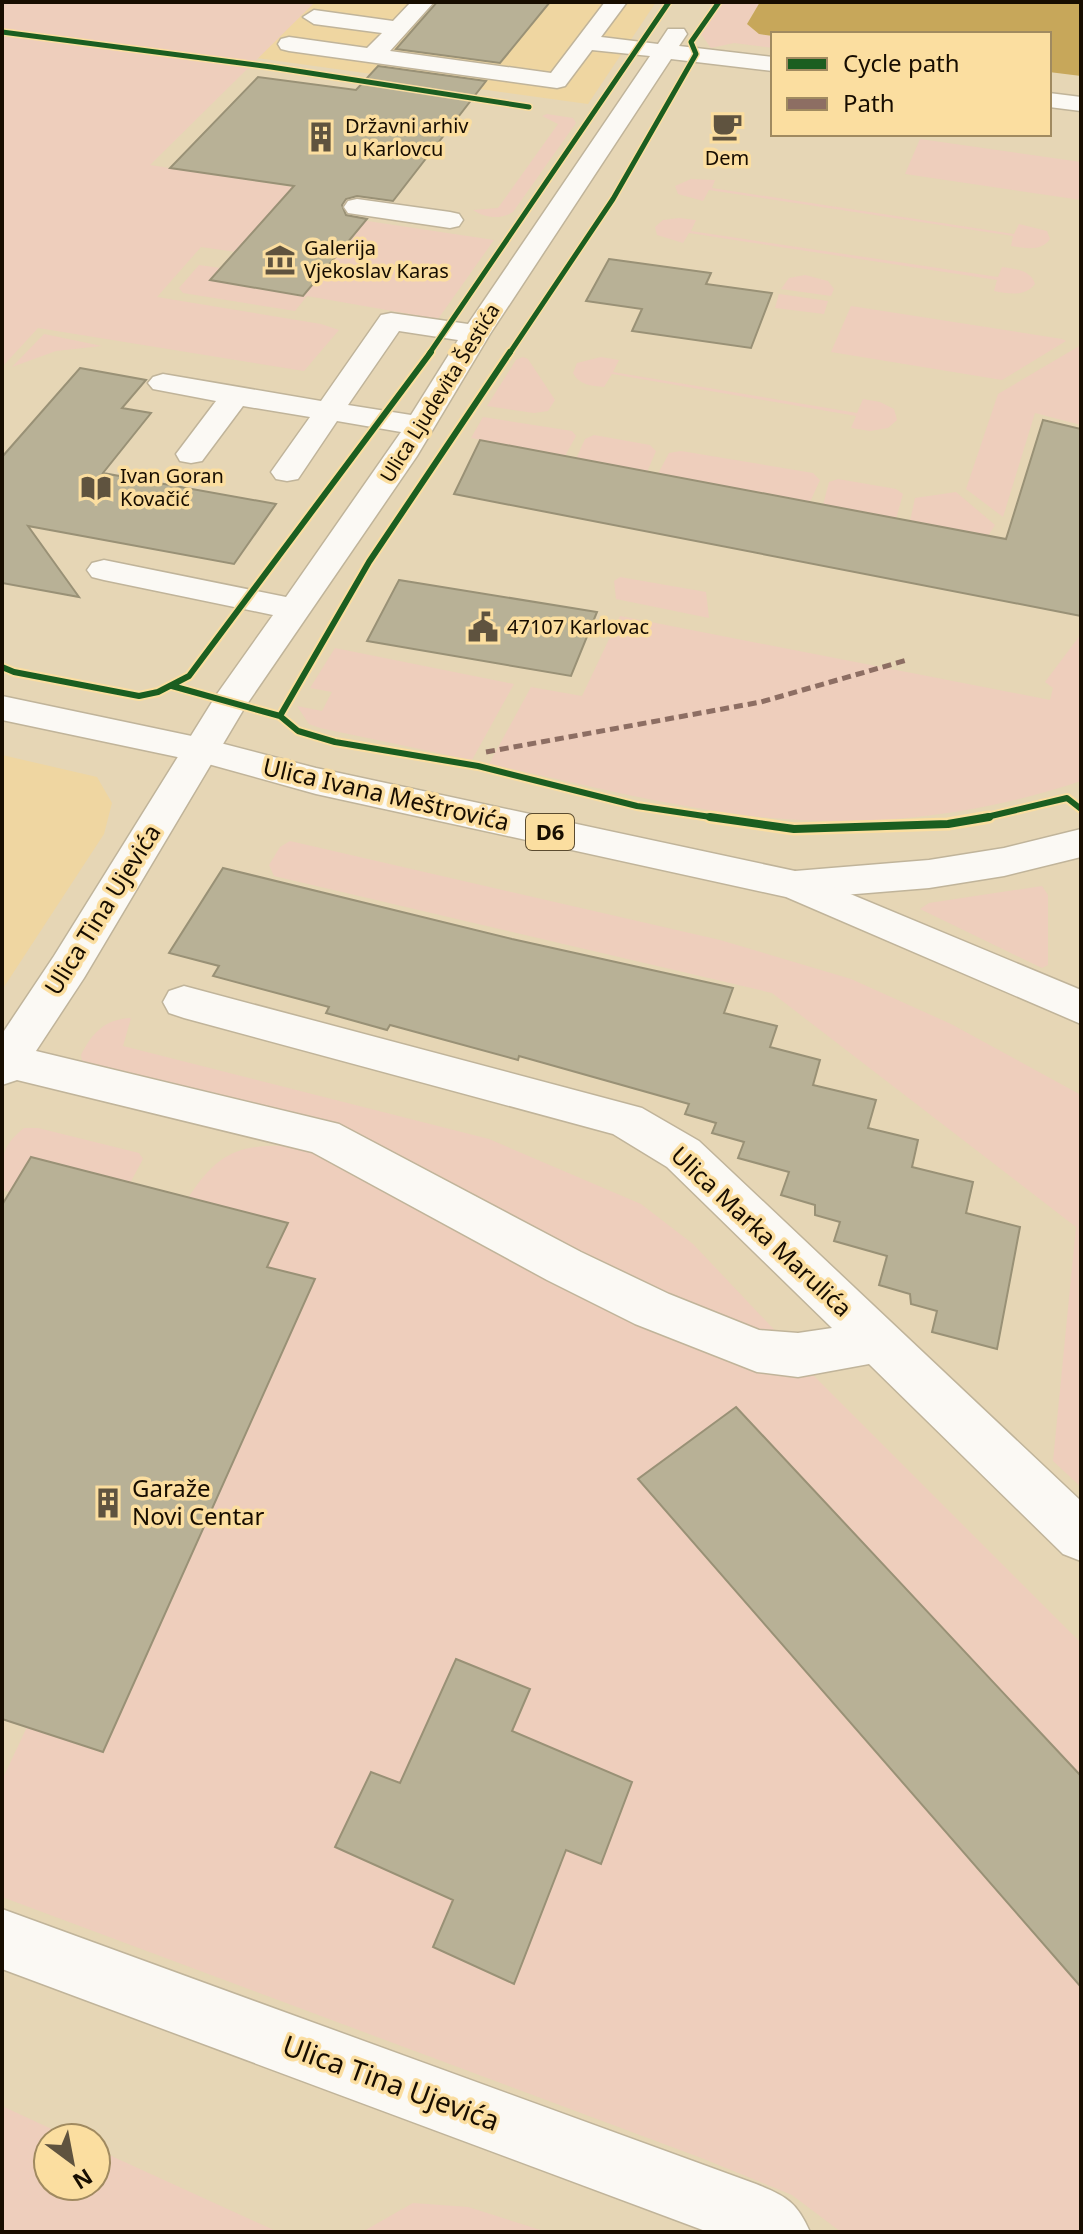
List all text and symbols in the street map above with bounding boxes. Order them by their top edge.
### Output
legend [771,32,1051,136]
text: Cycle path [843,46,960,79]
text: Path [843,86,894,119]
cafe icon: Dem [710,109,744,143]
place label: Državni arhiv u Karlovcu [345,112,469,162]
building icon: Državni arhiv u Karlovcu [304,120,338,154]
place label: Dem [705,144,749,171]
place label: Galerija Vjekoslav Karas [304,234,449,284]
museum icon: Galerija Vjekoslav Karas [263,243,297,277]
street label: Ulica Ljudevita Šestića [374,298,506,487]
place label: Ivan Goran Kovačić [120,462,224,512]
library icon: Ivan Goran Kovačić [79,471,113,505]
public building icon: 47107 Karlovac [466,610,500,644]
place label: 47107 Karlovac [507,613,649,640]
street label: Ulica Ivana Meštrovića [260,749,513,838]
road number: D6 [526,814,574,850]
street label: Ulica Tina Ujevića [36,818,167,1001]
street label: Ulica Marka Marulića [664,1138,860,1324]
place label: Garaže Novi Centar [132,1471,265,1532]
building icon: Garaže Novi Centar [91,1486,125,1520]
street label: Ulica Tina Ujevića [278,2025,505,2139]
north arrow [32,2122,112,2202]
text: N [68,2162,99,2197]

